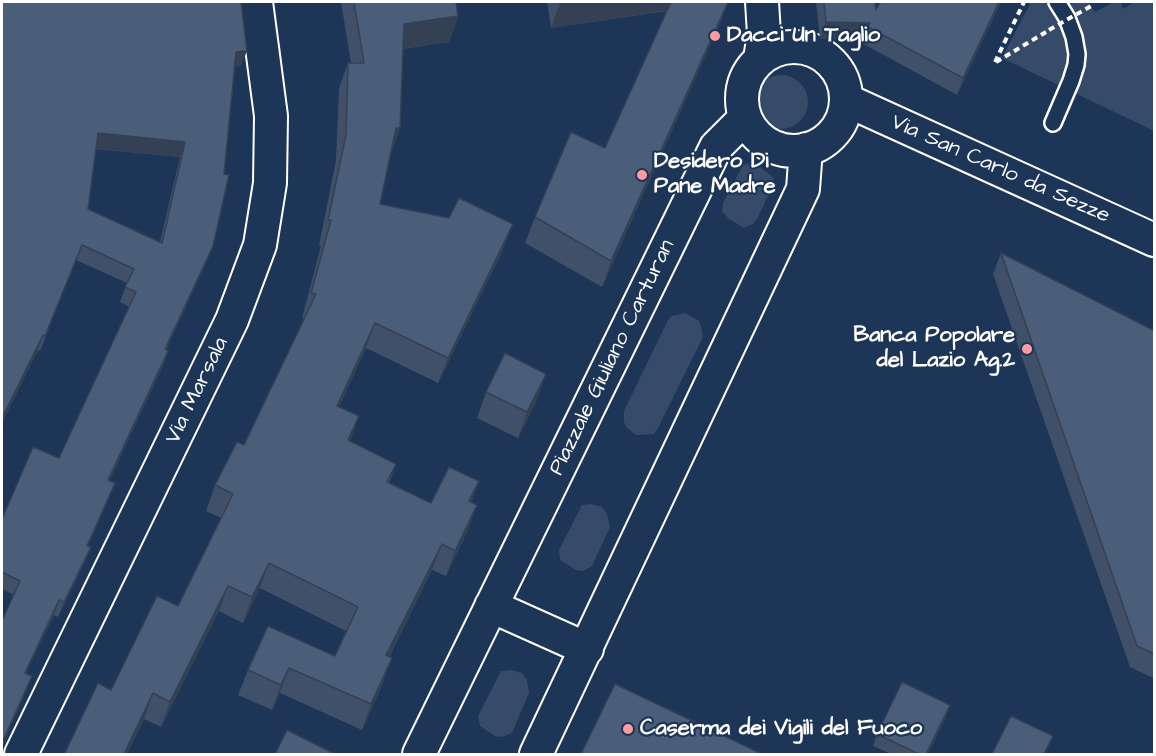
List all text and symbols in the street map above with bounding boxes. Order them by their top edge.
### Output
place label: Dacci Un Taglio [727,23,880,49]
marker: Dacci Un Taglio [708,29,722,43]
street label: Via San Carlo da Sezze [886,110,1114,230]
place label: Desidero Di Pane Madre [654,149,776,200]
marker: Desidero Di Pane Madre [635,168,649,182]
street label: Piazzale Giuliano Carturan [544,236,682,480]
place label: Banca Popolare del Lazio Ag.2 [854,323,1015,374]
street label: Via Marsala [161,333,235,449]
marker: Banca Popolare del Lazio Ag.2 [1020,342,1034,356]
place label: Caserma dei Vigili del Fuoco [640,716,922,742]
marker: Caserma dei Vigili del Fuoco [621,722,635,736]

